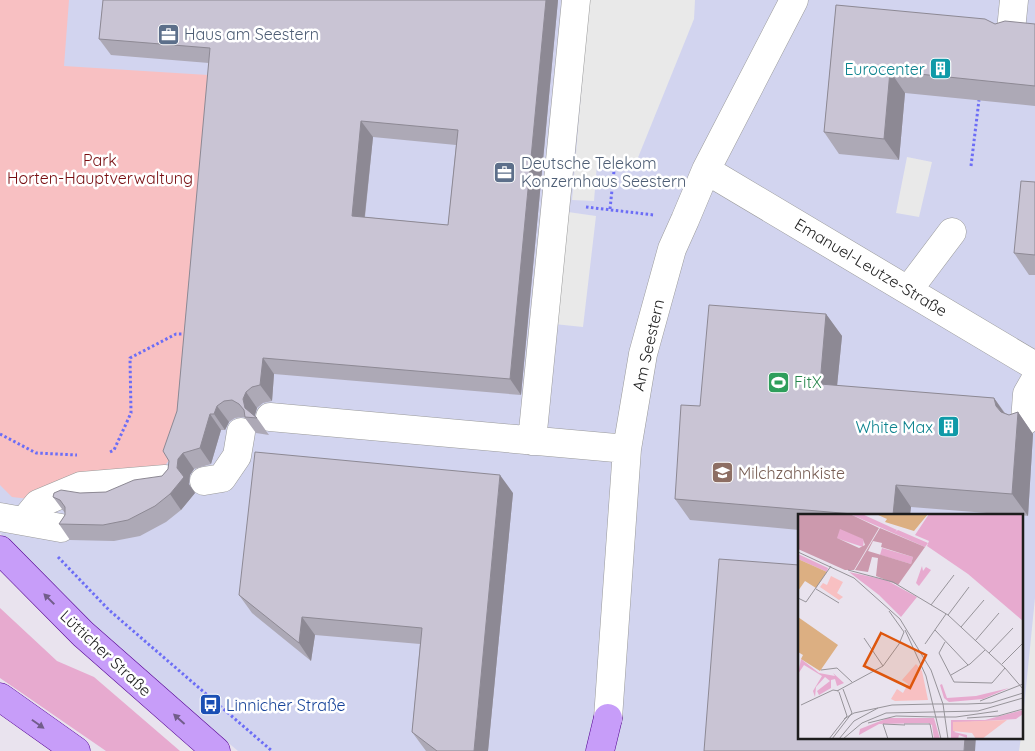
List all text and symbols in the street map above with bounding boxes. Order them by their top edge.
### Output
office icon: Haus am Seestern [156,22,180,46]
place label: Haus am Seestern [184,24,319,44]
building icon: Eurocenter [929,57,953,81]
place label: Eurocenter [844,59,925,79]
park label: Park Horten-Hauptverwaltung [7,150,193,188]
place label: Deutsche Telekom Konzernhaus Seestern [521,153,686,191]
office icon: Deutsche Telekom Konzernhaus Seestern [493,160,517,184]
street label: Emanuel-Leutze-Straße [791,214,951,320]
street label: Am Seestern [628,297,668,393]
sports icon: FitX [766,370,790,394]
place label: FitX [794,372,822,392]
building icon: White Max [937,415,961,439]
place label: White Max [856,417,933,437]
school or university icon: Milchzahnkiste [710,461,734,485]
place label: Milchzahnkiste [738,463,845,483]
inset map [798,514,1022,738]
one-way arrow [43,593,55,605]
street label: Lütticher Straße [56,606,156,700]
bus stop icon: Linnicher Straße [198,693,222,717]
place label: Linnicher Straße [226,695,346,715]
one-way arrow [173,713,185,725]
one-way arrow [31,719,45,729]

